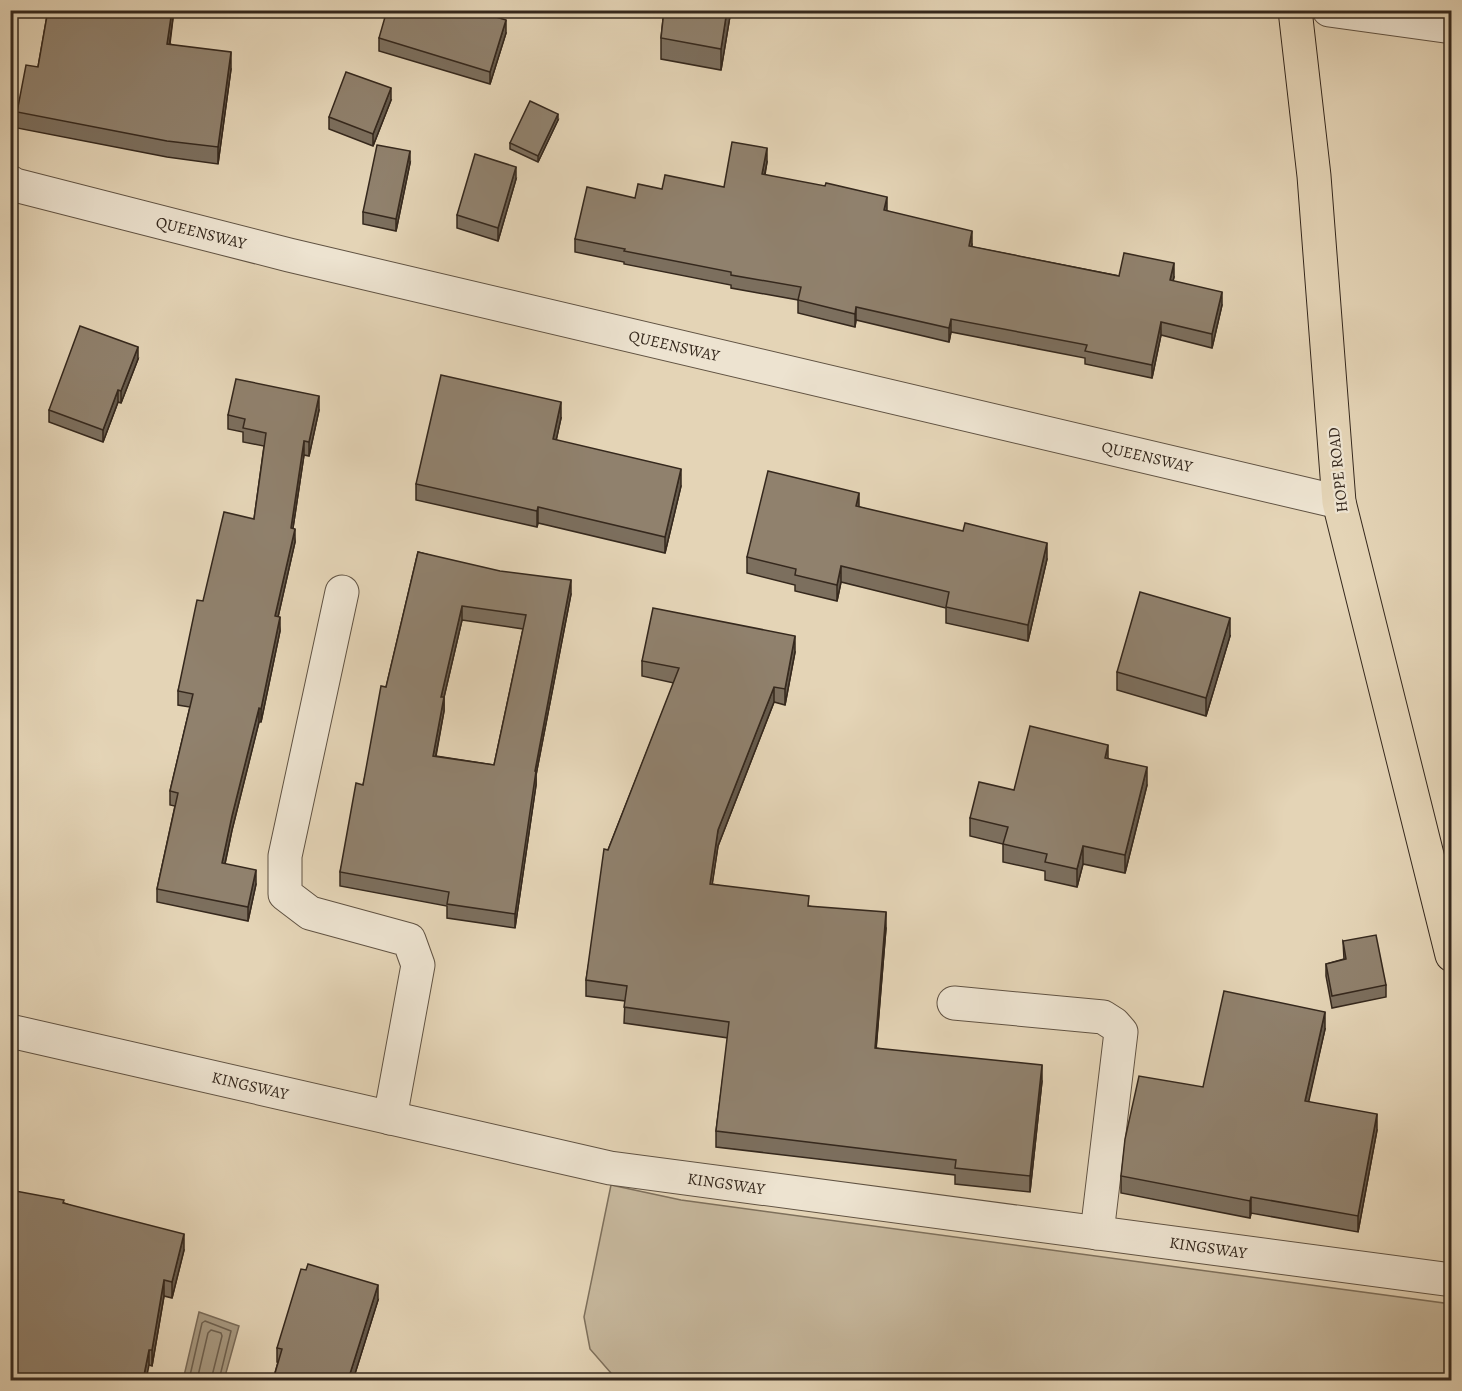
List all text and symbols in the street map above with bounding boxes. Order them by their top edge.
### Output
street label: QUEENSWAY [153,211,249,255]
street label: QUEENSWAY [626,325,722,367]
street label: HOPE ROAD [1323,426,1353,514]
street label: QUEENSWAY [1099,436,1195,478]
street label: KINGSWAY [210,1067,291,1106]
street label: KINGSWAY [686,1168,767,1200]
street label: KINGSWAY [1168,1232,1249,1264]

